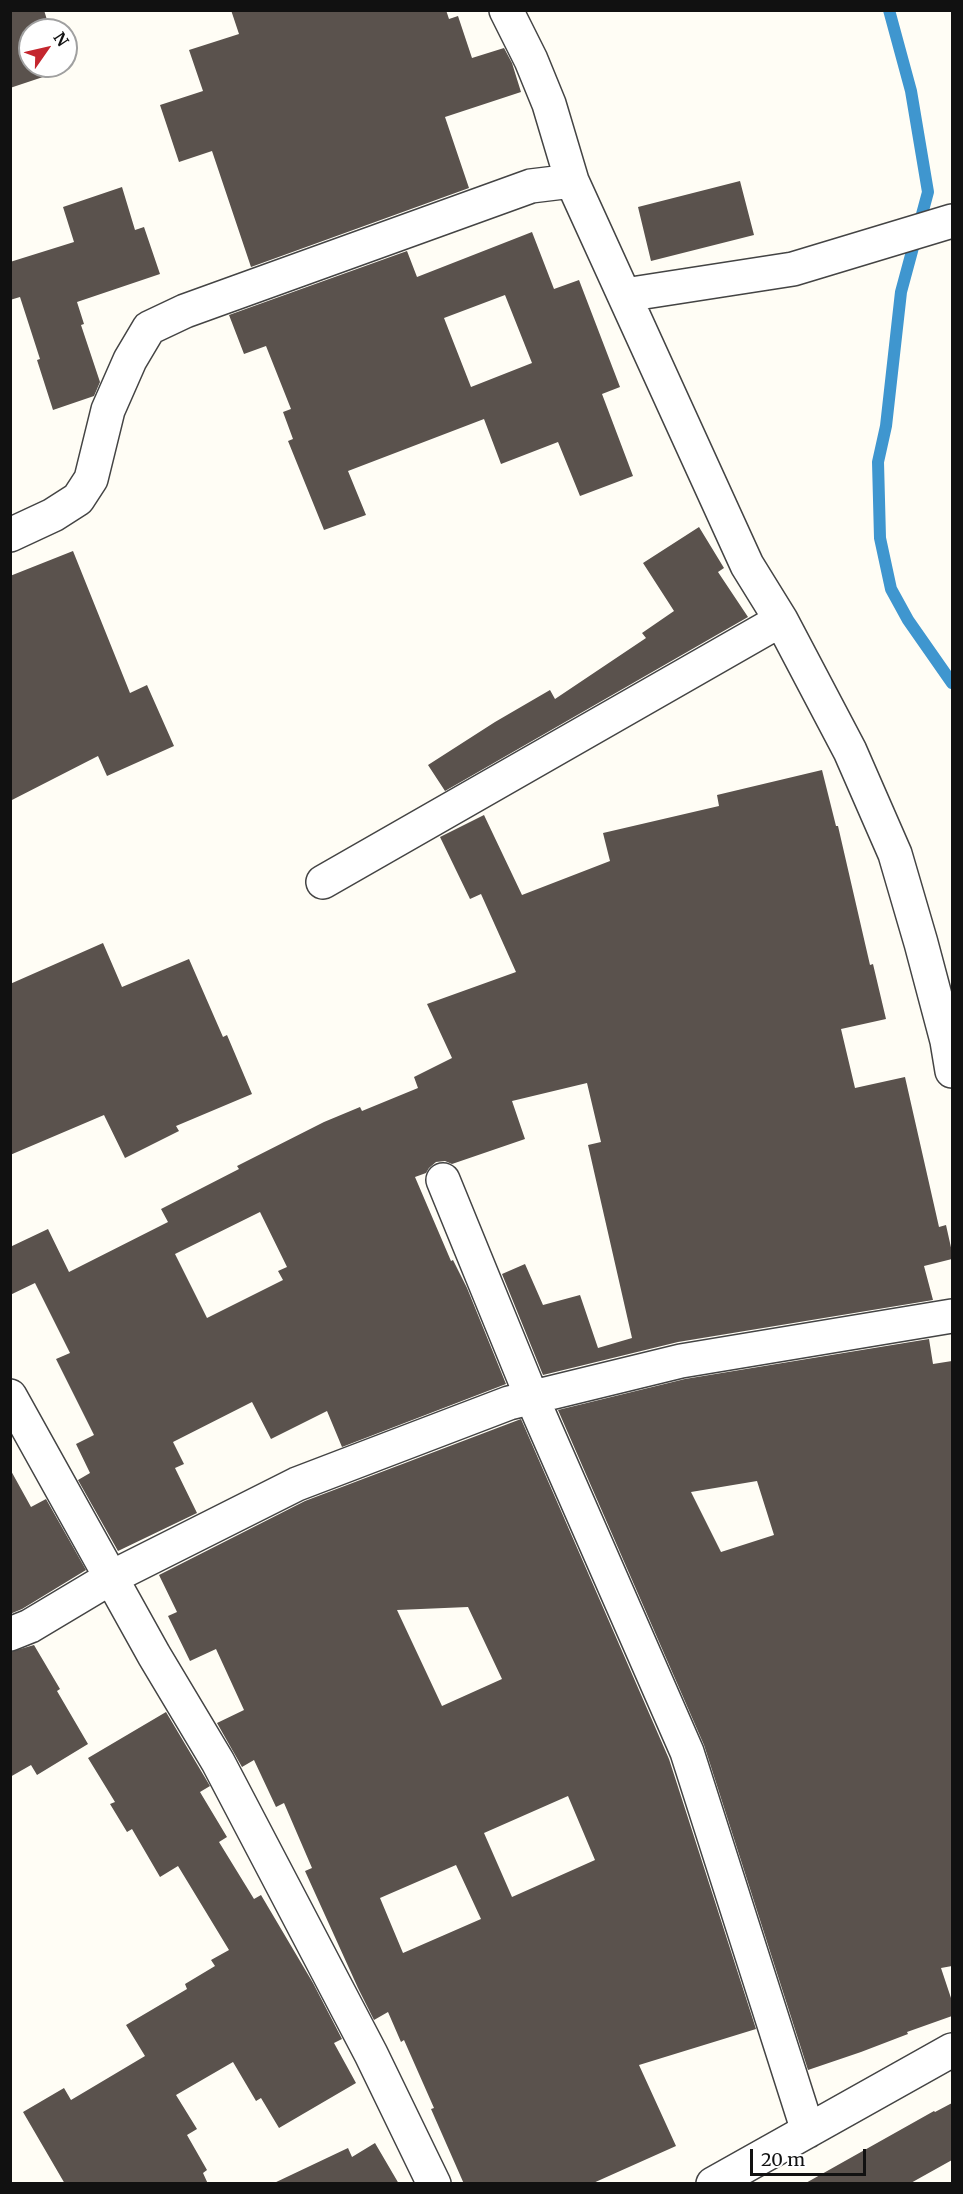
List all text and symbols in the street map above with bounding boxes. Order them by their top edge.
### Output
north arrow [18,18,78,78]
text: N [49,28,73,50]
scale bar [753,2137,868,2175]
text: 20 m [761,2148,805,2171]

